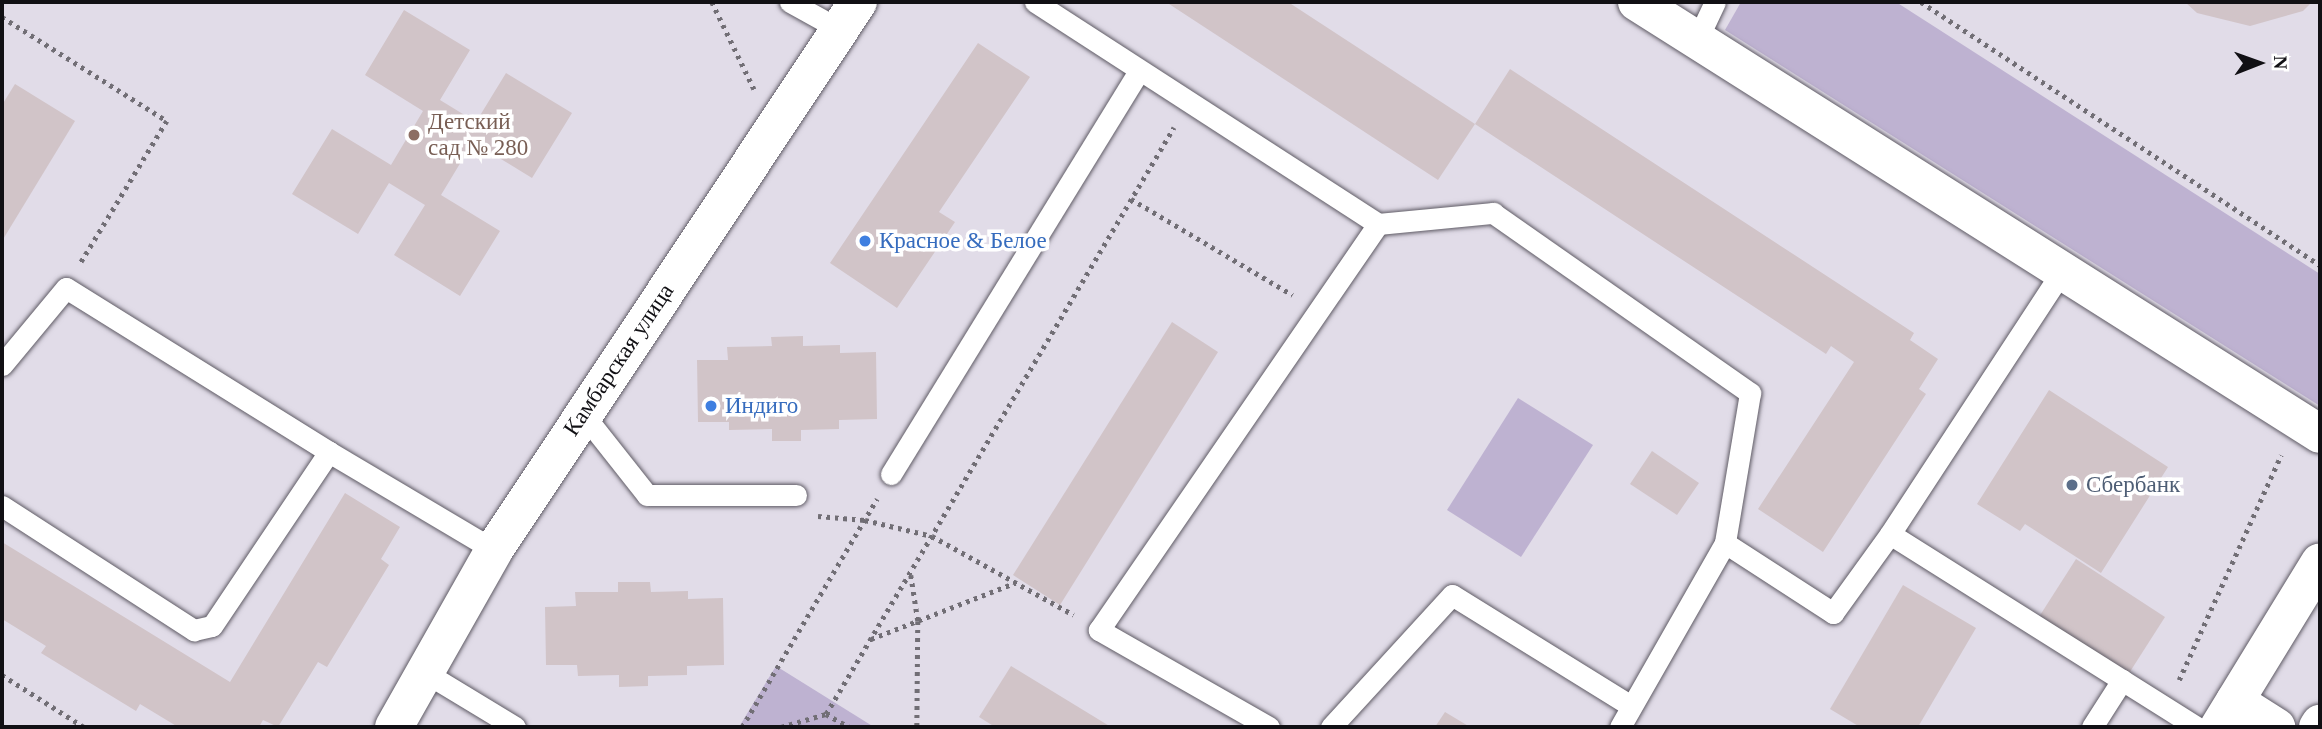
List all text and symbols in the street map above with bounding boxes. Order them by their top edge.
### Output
north arrow [2224,28,2294,98]
text: N [2270,56,2291,70]
place label: Детский сад № 280 [428,108,528,162]
marker: Детский сад № 280 [406,127,422,143]
place label: Красное & Белое [879,227,1047,255]
marker: Красное & Белое [857,233,873,249]
street label: Камбарская улица [558,279,680,441]
place label: Индиго [725,392,798,420]
marker: Индиго [703,398,719,414]
place label: Сбербанк [2086,471,2180,499]
marker: Сбербанк [2064,477,2080,493]

